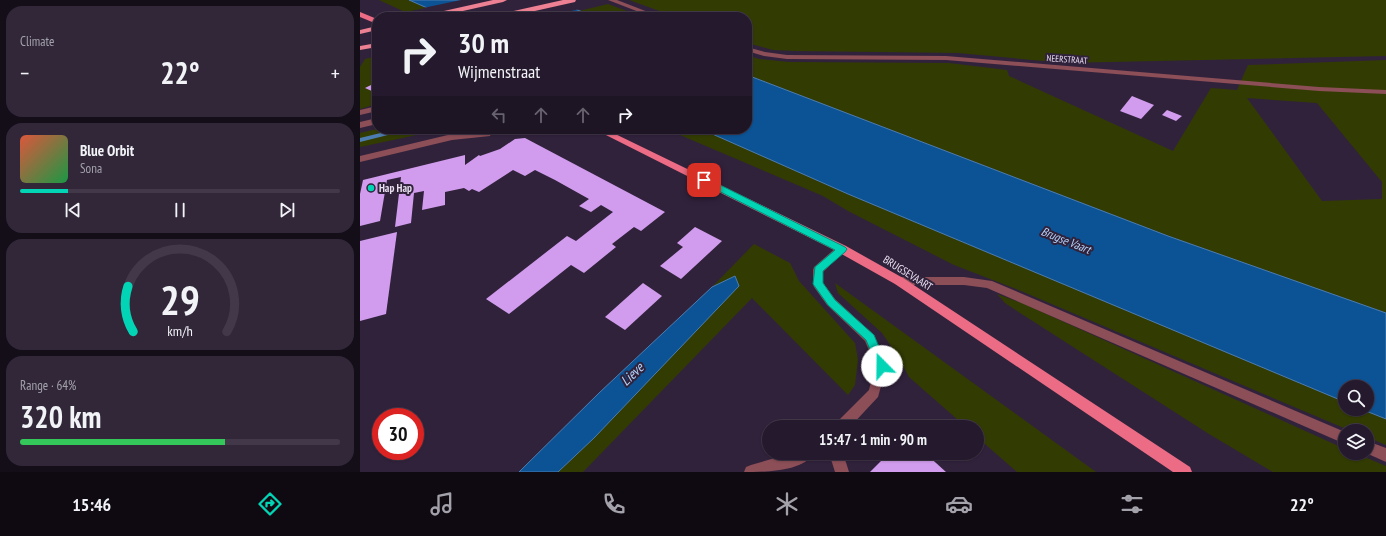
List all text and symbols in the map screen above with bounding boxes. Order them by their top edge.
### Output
text: 30 m [458,24,509,61]
icon: right [392,28,444,80]
text: Climate [20,33,54,50]
street label: NEERSTRAAT [1046,52,1088,66]
text: 22° [160,53,200,92]
text: − [20,59,29,87]
text: + [331,59,340,87]
text: Wijmenstraat [458,60,540,83]
icon: left [488,104,510,126]
icon: ahead [530,104,552,126]
icon: ahead [572,104,594,126]
icon: right [614,104,636,126]
text: Blue Orbit [80,141,134,160]
text: Sona [80,160,102,177]
pin [687,163,721,197]
icon: arrive [693,169,715,191]
place label: Hap Hap [379,181,412,195]
marker: Hap Hap [366,183,376,193]
icon: previous [62,199,84,221]
icon: pause [169,199,191,221]
icon: next [276,199,298,221]
water label: Brugse Vaart [1039,223,1095,257]
street label: BRUGSEVAART [881,252,935,294]
text: 29 [160,273,200,326]
text: km/h [167,321,193,340]
position arrow [861,345,903,387]
water label: Lieve [617,358,648,389]
text: Range · 64% [20,377,76,394]
map controls [1338,380,1374,460]
button: search [1338,380,1374,416]
text: 320 km [20,397,101,436]
speed limit sign: 30 [372,408,424,460]
button: layers [1338,424,1374,460]
text: 15:47 · 1 min · 90 m [819,430,927,449]
icon: directions [256,490,284,518]
icon: music [428,490,456,518]
icon: phone [600,490,628,518]
icon: climate [773,490,801,518]
icon: car [945,490,973,518]
icon: filters [1118,490,1146,518]
text: 15:46 [72,493,111,516]
text: 22° [1290,493,1314,516]

